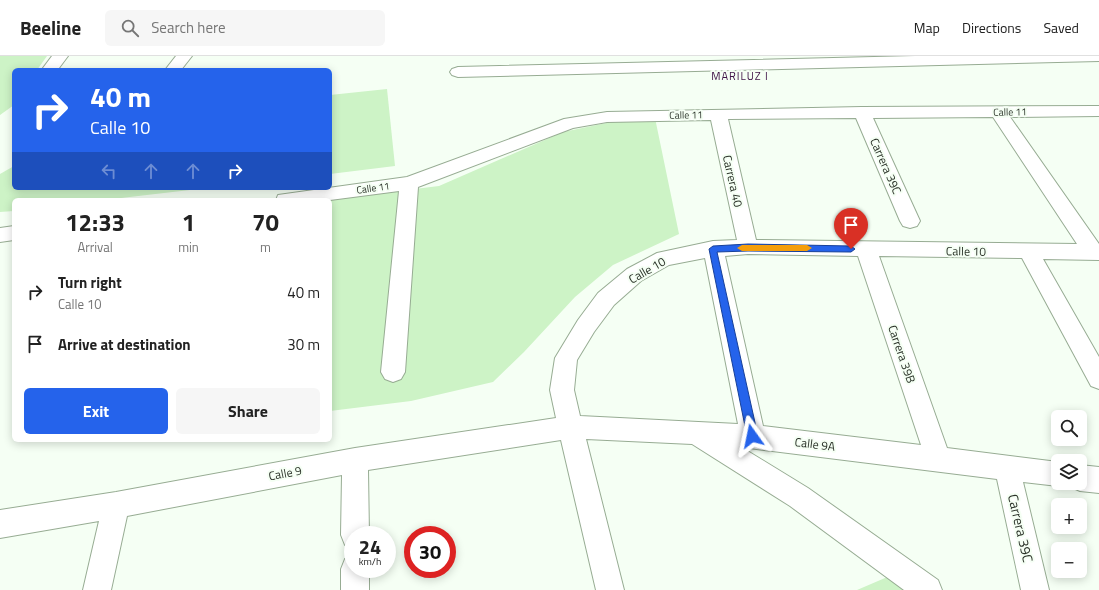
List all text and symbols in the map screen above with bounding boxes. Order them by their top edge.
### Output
search box [105,10,385,46]
text: Beeline [20,13,81,42]
text: Search here [151,16,226,39]
icon: search [119,17,141,39]
text: Map [914,17,940,38]
text: Directions [962,17,1021,38]
text: Saved [1043,17,1079,38]
district label: MARILUZ I [711,68,769,84]
text: 40 m [90,75,151,118]
icon: right [24,84,76,136]
street label: Calle 11 [993,104,1027,120]
street label: Calle 11 [669,107,703,123]
text: Calle 10 [90,114,150,141]
street label: Carrera 39C [865,135,907,197]
street label: Carrera 40 [718,153,748,209]
icon: left [98,160,120,182]
icon: ahead [140,160,162,182]
icon: ahead [182,160,204,182]
icon: right [224,160,246,182]
street label: Calle 11 [355,178,391,198]
text: 12:33 [65,204,125,240]
text: 1 [182,204,195,240]
text: 70 [252,204,279,240]
pin [834,208,868,249]
icon: arrive [840,214,862,236]
text: Arrival [77,237,113,257]
text: min [178,237,199,257]
text: m [260,237,271,257]
street label: Calle 10 [946,241,987,261]
street label: Calle 10 [625,252,669,288]
text: Turn right [58,271,122,294]
icon: right [24,281,46,303]
text: 40 m [287,281,320,304]
text: Calle 10 [58,294,102,314]
street label: Carrera 39B [883,322,921,386]
icon: arrive [24,333,46,355]
text: Arrive at destination [58,333,191,356]
text: 30 m [287,333,320,356]
button: Exit [24,388,168,434]
button: Share [176,388,320,434]
map controls [1051,410,1087,578]
button: search [1051,410,1087,446]
position arrow [731,415,773,457]
street label: Calle 9A [794,432,836,456]
button: layers [1051,454,1087,490]
street label: Calle 9 [267,460,304,486]
street label: Carrera 39C [1003,492,1039,565]
button: + [1051,498,1087,534]
speed limit sign: 30 [404,526,456,578]
text: 24 [359,531,381,562]
button: − [1051,542,1087,578]
text: km/h [359,554,381,569]

